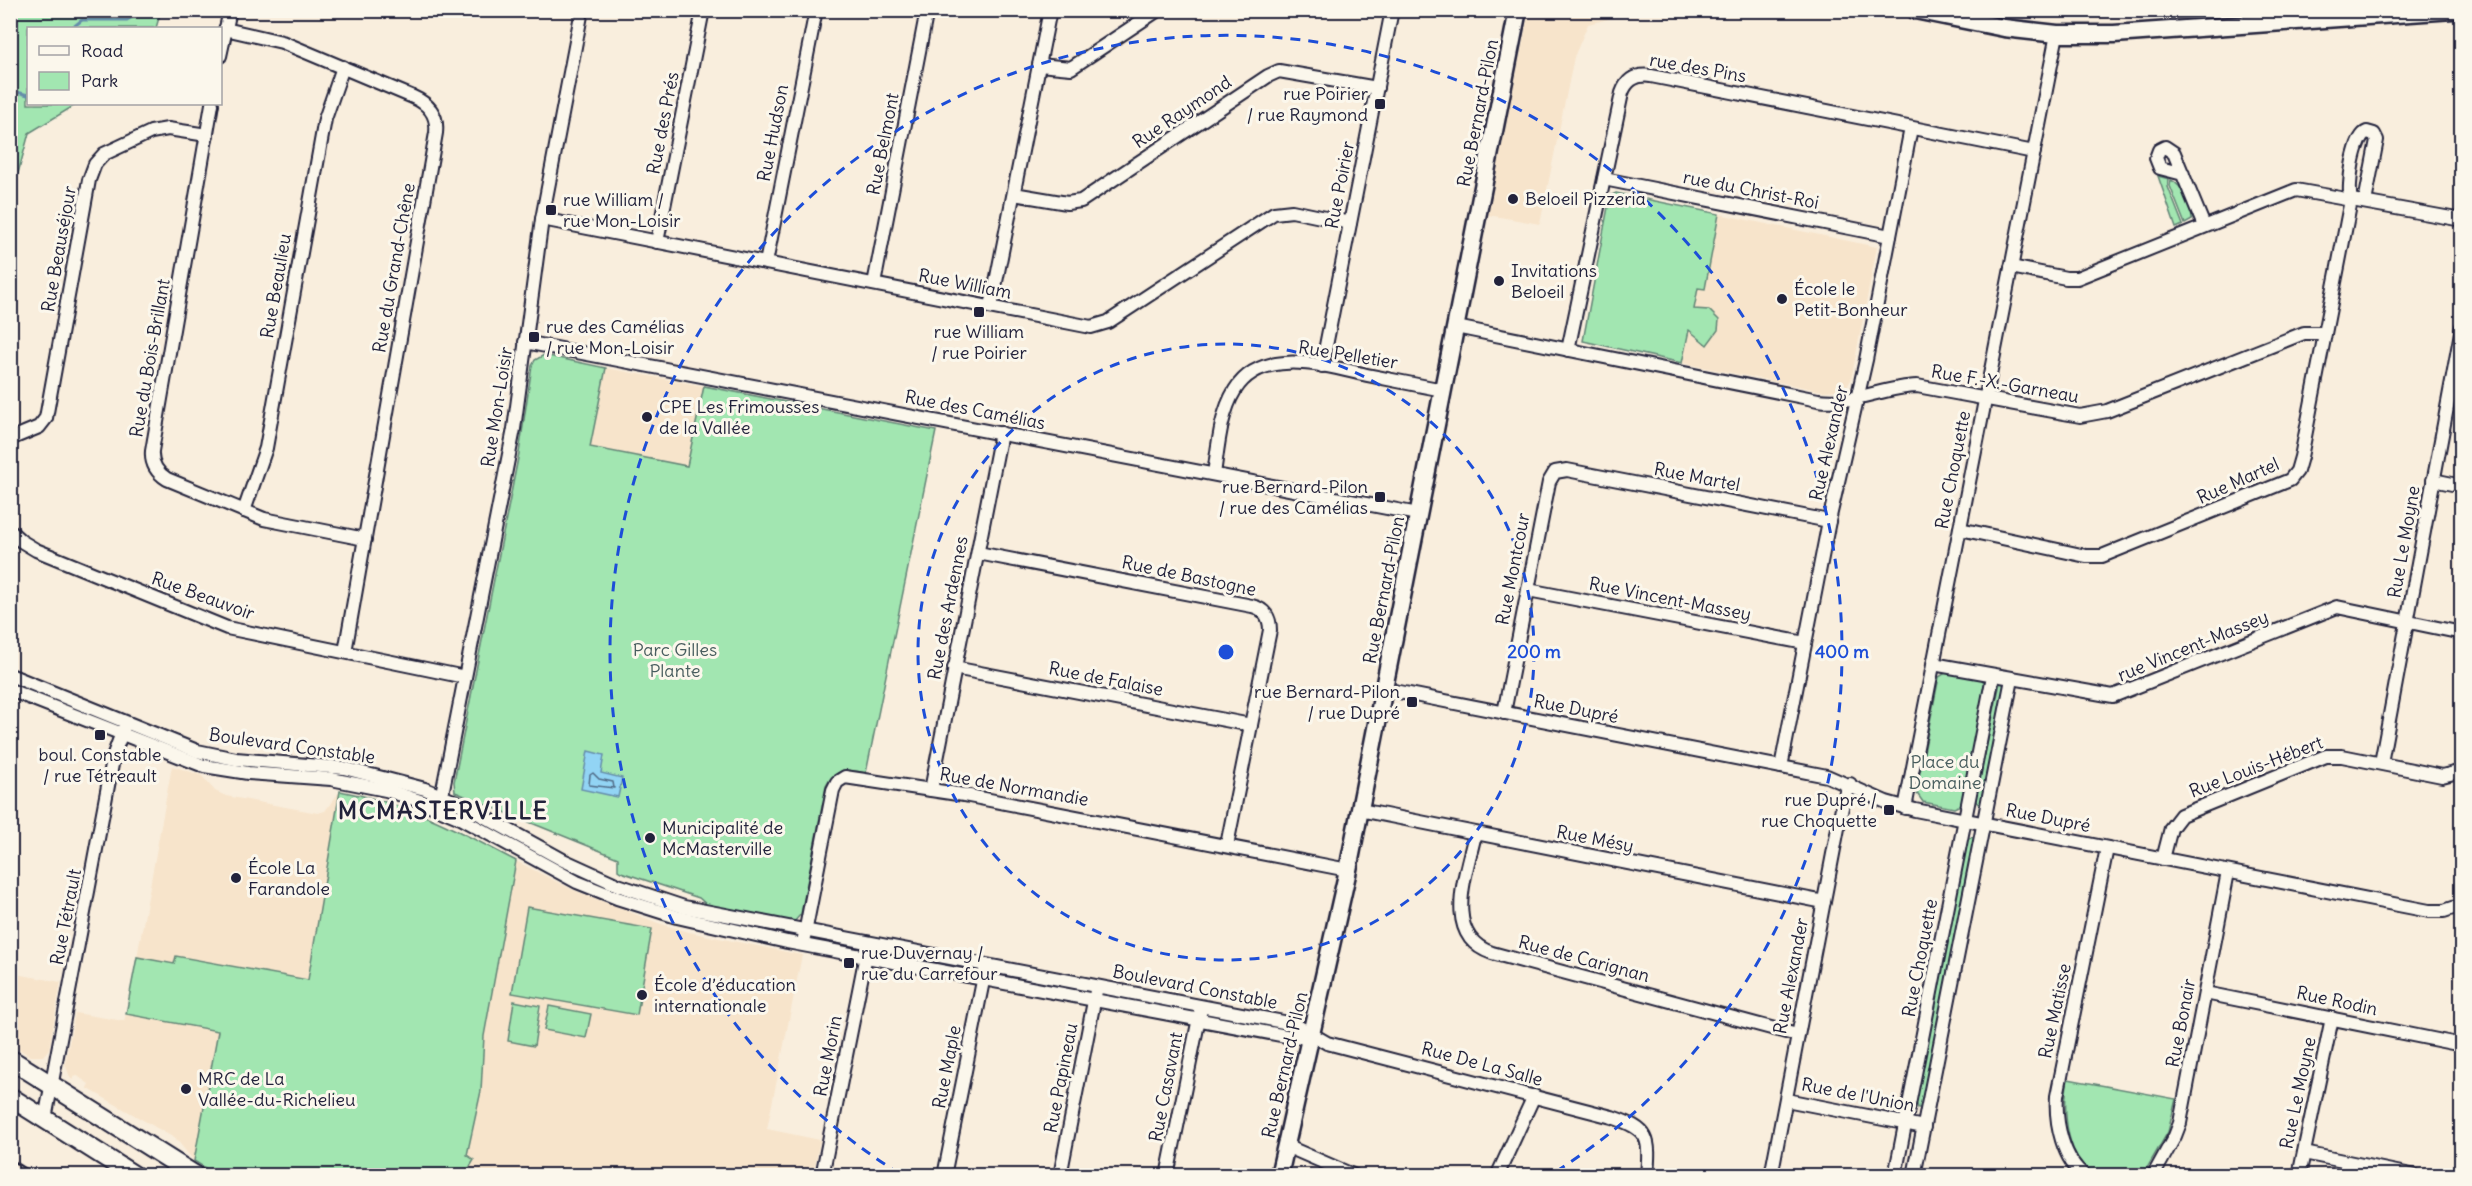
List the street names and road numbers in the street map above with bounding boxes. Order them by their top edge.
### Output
street label: Rue Bernard-Pilon [1452,37,1503,189]
street label: rue des Pins [1648,48,1748,87]
street label: Rue des Prés [641,70,684,176]
street label: Rue Raymond [1128,70,1236,153]
street label: Rue Hudson [752,82,793,183]
street label: Rue Belmont [861,91,904,197]
street label: Rue Poirier [1320,139,1359,231]
street label: rue du Christ-Roi [1681,165,1821,214]
street label: Rue du Grand-Chêne [367,181,420,355]
street label: Rue Beauséjour [36,183,81,314]
street label: Rue Beaulieu [255,232,296,340]
street label: Rue William [917,263,1014,304]
street label: Rue du Bois-Brillant [124,277,175,439]
street label: Rue Pelletier [1297,335,1400,374]
street label: Rue Mon-Loisir [476,344,517,469]
street label: Rue F.-X.-Garneau [1929,359,2081,408]
street label: Rue Alexander [1804,382,1853,503]
street label: Rue des Camélias [903,385,1047,434]
street label: Rue Choquette [1930,409,1975,531]
street label: Rue Martel [2193,452,2282,509]
street label: Rue Martel [1652,457,1742,496]
street label: Rue Le Moyne [2382,484,2425,600]
street label: Rue Montcour [1490,510,1535,627]
street label: Rue Bernard-Pilon [1358,514,1409,666]
street label: Rue des Ardennes [922,534,973,682]
street label: Rue de Bastogne [1120,550,1258,601]
street label: Rue Beauvoir [148,566,259,625]
street label: Rue Vincent-Massey [1587,572,1753,626]
street label: rue Vincent-Massey [2114,605,2272,686]
street label: Rue de Falaise [1047,656,1165,701]
street label: Rue Dupré [1532,689,1620,728]
street label: Boulevard Constable [208,722,377,769]
street label: Rue Louis-Hébert [2186,730,2326,803]
street label: Rue de Normandie [938,762,1090,811]
street label: Rue Dupré [2004,798,2092,837]
street label: Rue Mésy [1554,820,1636,857]
street label: Rue Tétrault [45,867,86,967]
street label: Rue Choquette [1897,897,1942,1019]
street label: Rue Alexander [1768,915,1813,1036]
street label: Rue de Carignan [1516,930,1652,987]
street label: Boulevard Constable [1111,959,1280,1014]
street label: Rue Matisse [2033,961,2076,1061]
street label: Rue Bonair [2161,976,2200,1069]
street label: Rue Rodin [2295,981,2380,1020]
street label: Rue Bernard-Pilon [1256,989,1313,1140]
street label: Rue Morin [808,1013,847,1098]
street label: Rue Papineau [1039,1021,1082,1135]
street label: Rue Maple [927,1023,966,1111]
street label: Rue Casavant [1144,1030,1187,1144]
street label: Rue Le Moyne [2274,1035,2321,1151]
street label: Rue De La Salle [1419,1036,1545,1091]
street label: Rue de l'Union [1800,1072,1917,1117]

